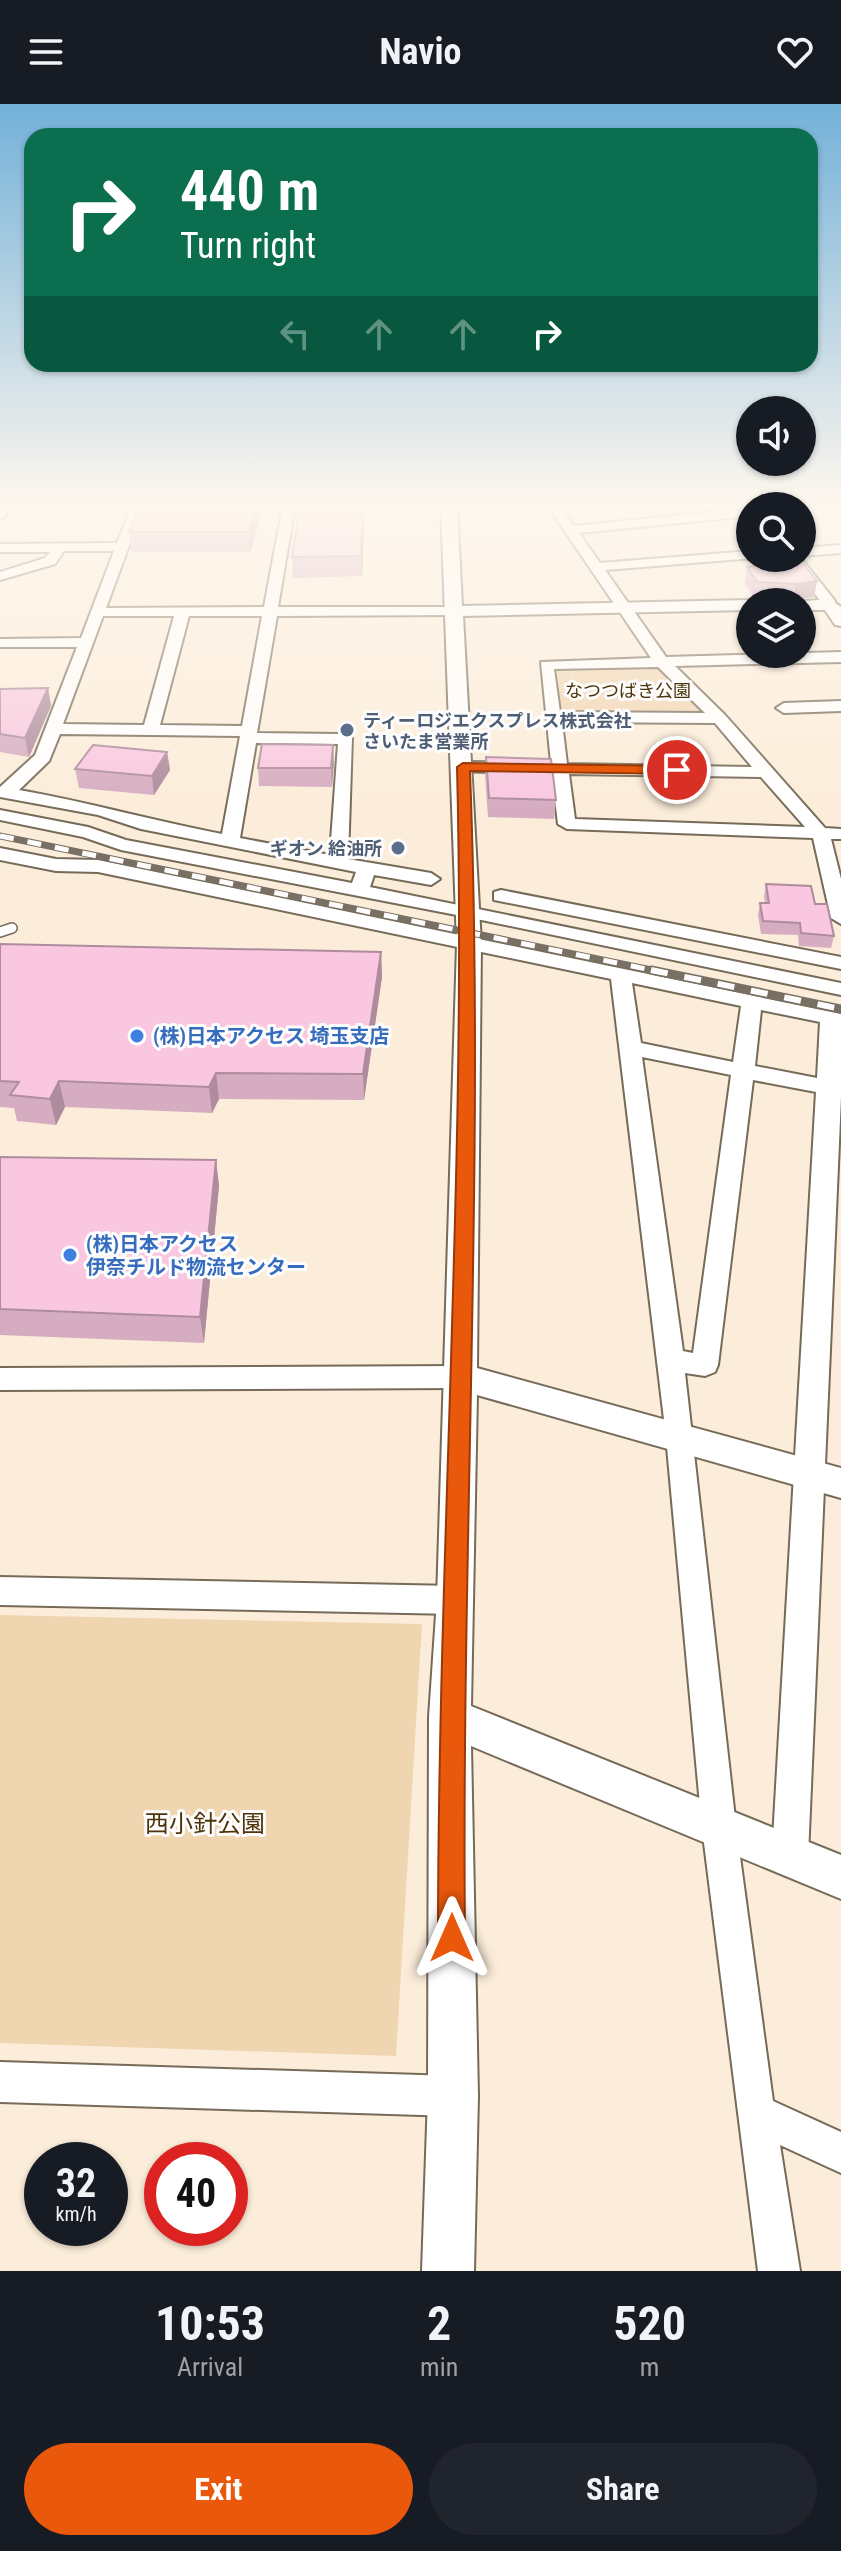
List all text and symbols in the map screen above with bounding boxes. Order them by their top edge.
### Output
icon: menu [24,30,68,74]
icon: heart [773,30,817,74]
text: Navio [380,31,461,73]
text: 440 m [180,158,319,224]
icon: right [48,160,152,264]
text: Turn right [180,225,316,267]
icon: left [273,312,317,356]
icon: ahead [357,312,401,356]
icon: ahead [441,312,485,356]
icon: right [525,312,569,356]
map controls [736,396,816,668]
button: sound [736,396,816,476]
button: search [736,492,816,572]
button: layers [736,588,816,668]
park label: なつつばき公園 [565,680,691,701]
place label: ティーロジエクスプレス株式会社 さいたま営業所 [363,710,631,752]
marker: ティーロジエクスプレス株式会社 さいたま営業所 [338,721,356,739]
pin [643,736,711,804]
icon: arrive [655,748,699,792]
place label: ギオン 給油所 [270,838,382,859]
marker: ギオン 給油所 [389,839,407,857]
place label: (株)日本アクセス 埼玉支店 [153,1024,390,1048]
marker: (株)日本アクセス 埼玉支店 [128,1027,146,1045]
place label: (株)日本アクセス 伊奈チルド物流センター [86,1232,306,1279]
marker: (株)日本アクセス 伊奈チルド物流センター [61,1246,79,1264]
park label: 西小針公園 [145,1810,265,1838]
position arrow [410,1896,494,1980]
speed limit sign: 40 [144,2142,248,2246]
text: 32 [56,2160,96,2207]
text: km/h [55,2202,97,2226]
text: 10:53 [155,2295,265,2352]
text: 2 [427,2295,451,2352]
text: 520 [613,2295,686,2352]
text: Arrival [177,2352,243,2382]
text: min [420,2352,458,2382]
text: m [640,2352,659,2382]
button: Exit [24,2443,413,2535]
button: Share [429,2443,817,2535]

